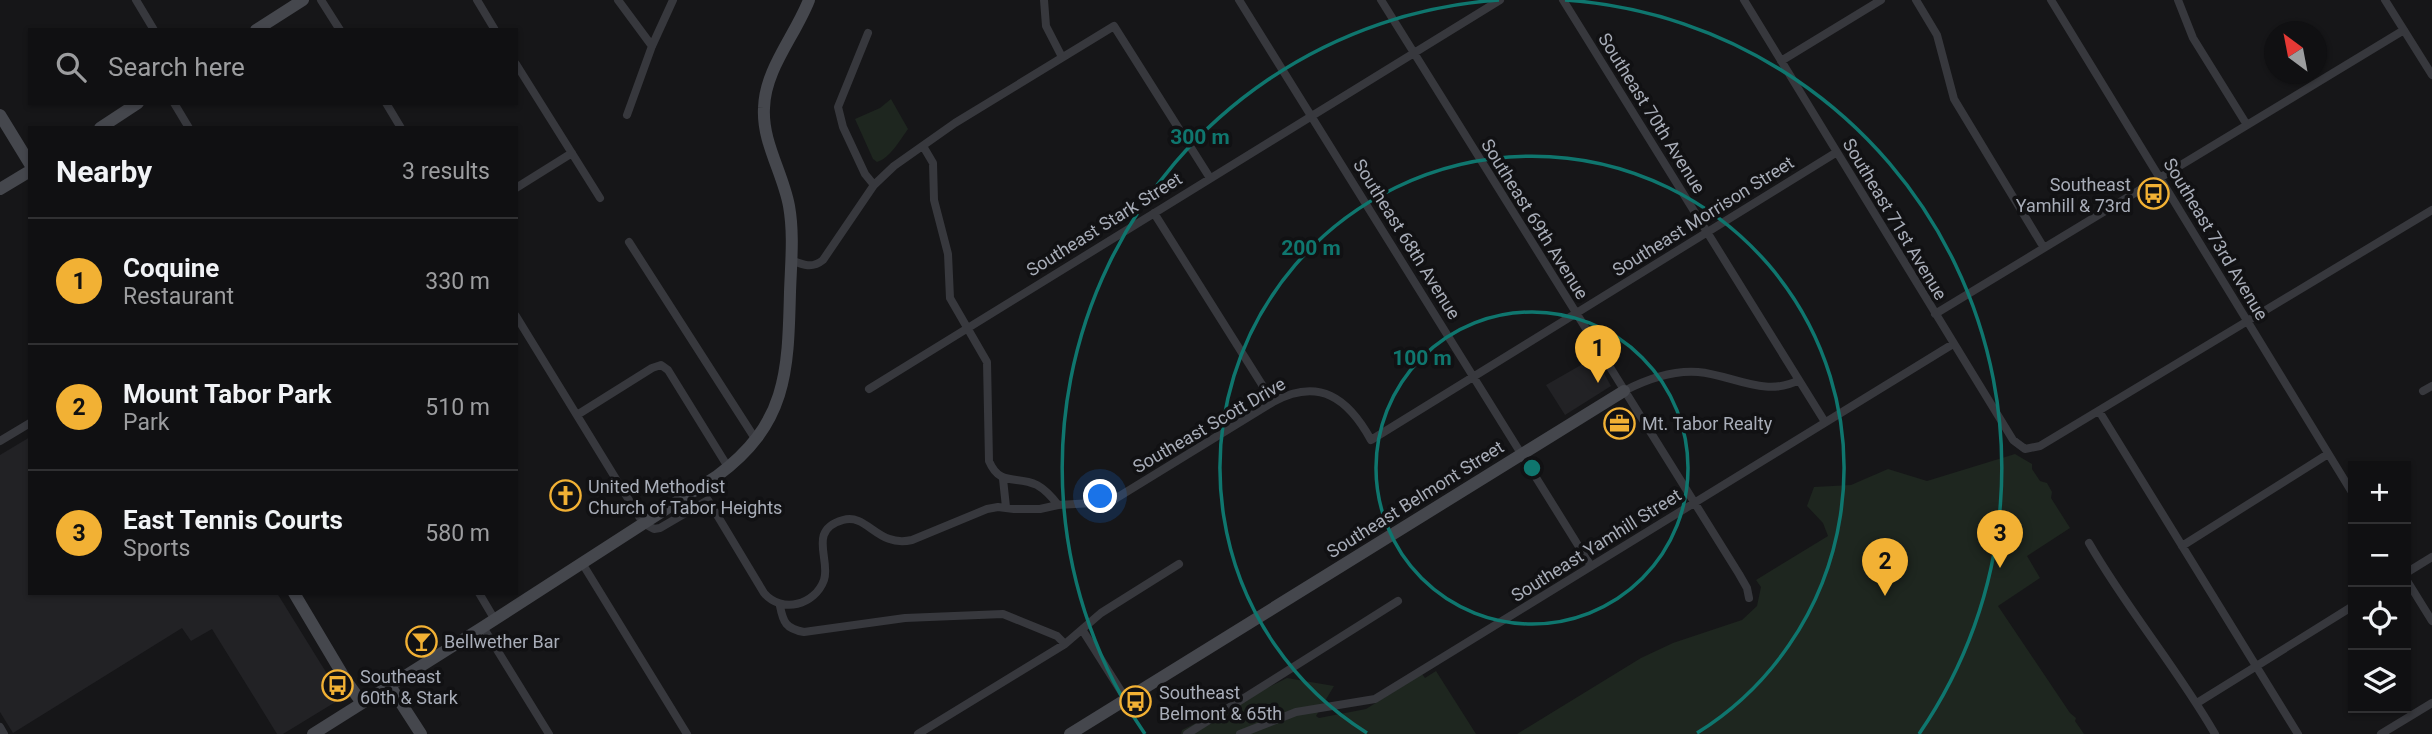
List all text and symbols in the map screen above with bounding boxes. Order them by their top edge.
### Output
north arrow [2264,21,2327,84]
search box [28,28,518,105]
street label: Southeast 70th Avenue [1594,29,1710,197]
icon: search [52,48,90,86]
text: Search here [108,52,245,82]
text: 300 m [1170,125,1230,149]
street label: Southeast 69th Avenue [1477,135,1593,303]
street label: Southeast 71st Avenue [1839,135,1951,303]
street label: Southeast Morrison Street [1609,151,1798,280]
text: Nearby [56,154,152,189]
street label: Southeast 73rd Avenue [2159,154,2273,324]
street label: Southeast 68th Avenue [1349,155,1465,323]
text: 3 results [402,158,490,185]
street label: Southeast Stark Street [1022,168,1186,280]
place label: Southeast Yamhill & 73rd [2016,174,2131,216]
bus stop icon: Southeast Yamhill & 73rd [2137,177,2171,211]
text: 200 m [1281,236,1341,260]
text: Coquine [123,253,219,283]
text: 1 [72,268,86,295]
text: 330 m [425,268,490,295]
text: Restaurant [123,283,234,310]
pin: 1 [1575,325,1621,383]
text: 100 m [1392,346,1452,370]
street label: Southeast Scott Drive [1129,373,1289,477]
text: Mount Tabor Park [123,379,332,409]
text: 2 [72,394,86,421]
text: 510 m [425,394,490,421]
office icon: Mt. Tabor Realty [1602,406,1636,440]
text: Park [123,409,169,436]
place label: Mt. Tabor Realty [1642,413,1773,434]
street label: Southeast Belmont Street [1323,436,1507,562]
centre of rings [1520,456,1544,480]
map controls [2348,461,2411,713]
button: + [2348,461,2411,524]
place label: United Methodist Church of Tabor Heights [588,476,782,518]
church icon: United Methodist Church of Tabor Heights [548,479,582,513]
your location [1083,479,1117,513]
street label: Southeast Yamhill Street [1507,484,1685,606]
text: East Tennis Courts [123,505,343,535]
pin: 3 [1977,510,2023,568]
text: 3 [72,520,86,547]
text: 580 m [425,520,490,547]
button: − [2348,524,2411,587]
text: Sports [123,535,190,562]
pin: 2 [1862,538,1908,596]
button: locate [2348,587,2411,650]
bar icon: Bellwether Bar [404,624,438,658]
place label: Bellwether Bar [444,631,560,652]
button: layers [2348,650,2411,713]
place label: Southeast 60th & Stark [360,666,459,708]
bus stop icon: Southeast 60th & Stark [320,669,354,703]
place label: Southeast Belmont & 65th [1159,682,1282,724]
bus stop icon: Southeast Belmont & 65th [1119,685,1153,719]

